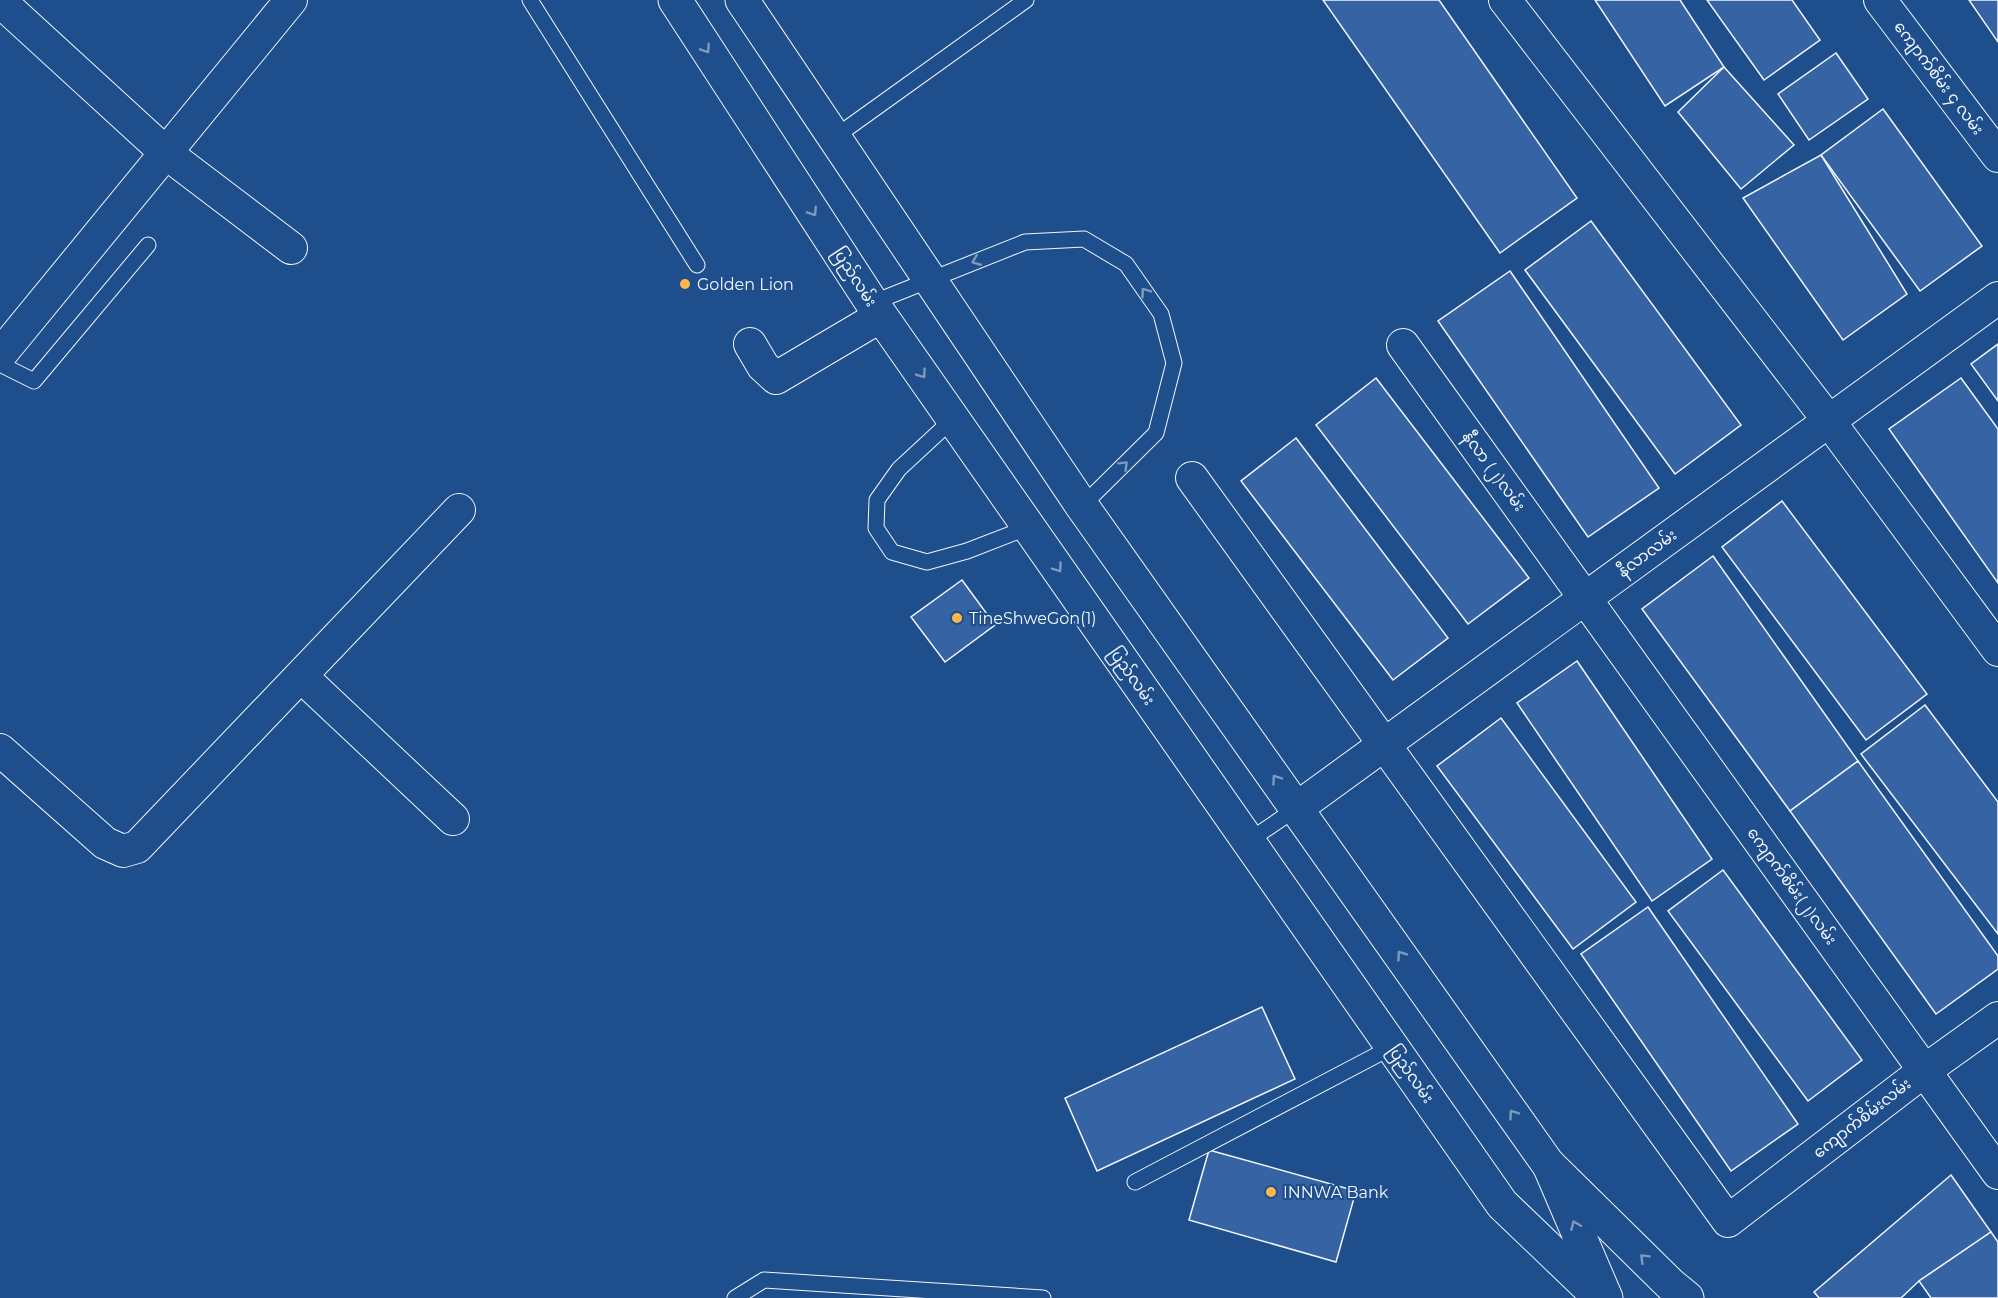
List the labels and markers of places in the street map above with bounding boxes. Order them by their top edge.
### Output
place label: Golden Lion [697,275,794,294]
marker: Golden Lion [678,277,692,291]
place label: TineShweGon(1) [969,609,1097,628]
marker: TineShweGon(1) [950,611,964,625]
place label: INNWA Bank [1283,1183,1389,1202]
marker: INNWA Bank [1264,1185,1278,1199]

